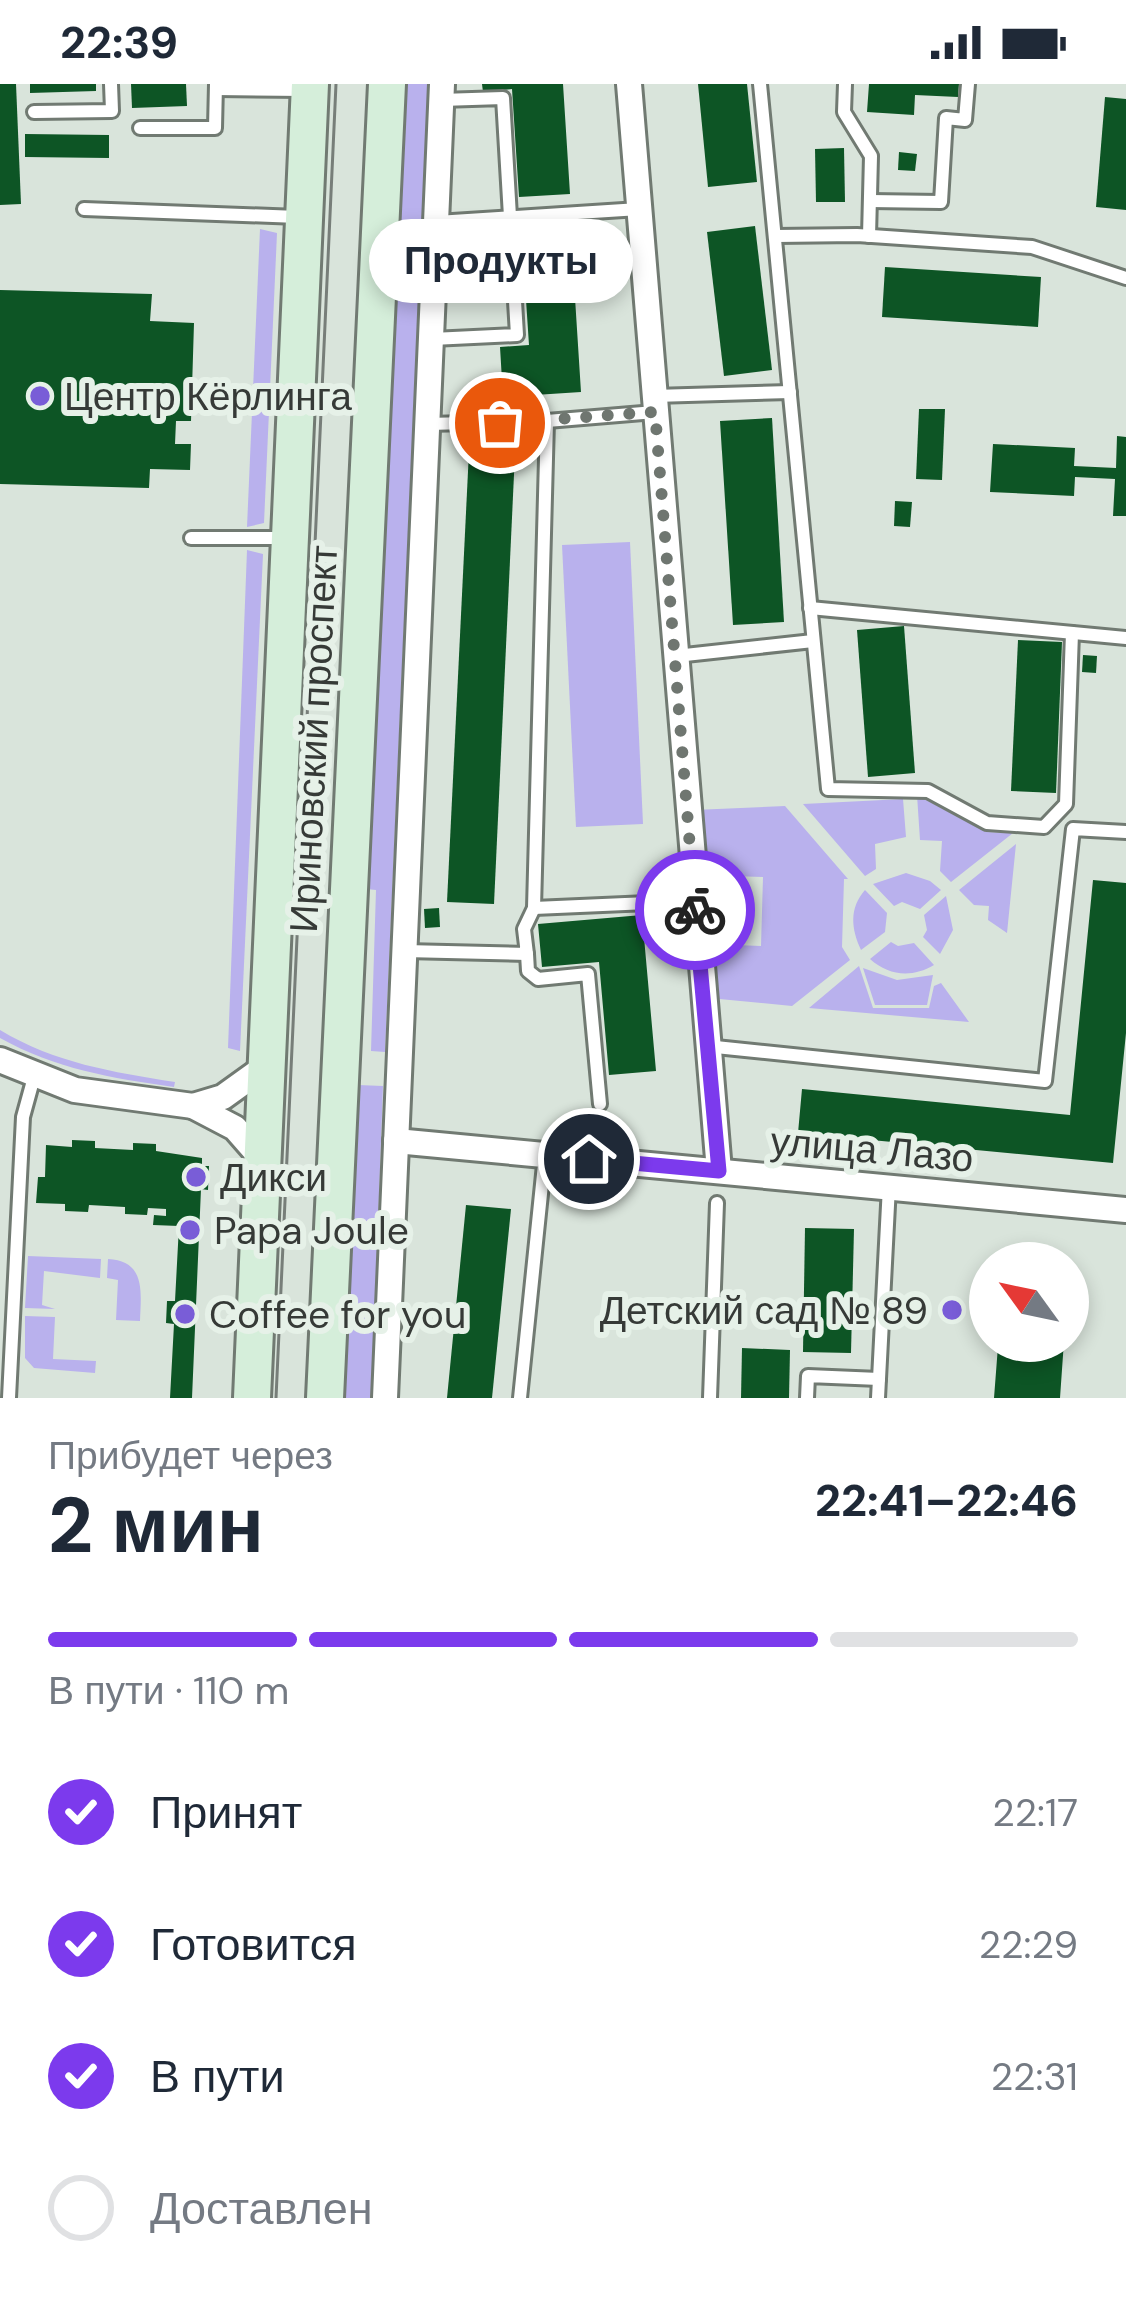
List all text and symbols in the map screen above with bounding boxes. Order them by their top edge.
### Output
text: 22:39 [60,13,178,72]
callout: Продукты [368,219,632,303]
text: Продукты [404,235,598,286]
place label: Центр Кёрлинга [64,371,352,422]
pin [449,372,551,474]
marker: Центр Кёрлинга [27,383,53,409]
icon: bag [467,390,533,456]
street label: Ириновский проспект [278,544,349,934]
courier [635,850,755,970]
icon: bike [662,877,728,943]
pin [538,1108,640,1210]
street label: улица Лазо [768,1115,976,1184]
icon: home [556,1126,622,1192]
place label: Дикси [220,1152,327,1203]
marker: Дикси [183,1164,209,1190]
place label: Papa Joule [214,1205,409,1256]
marker: Papa Joule [177,1217,203,1243]
north arrow [969,1242,1089,1362]
map controls [969,1242,1089,1362]
place label: Детский сад № 89 [600,1285,928,1336]
place label: Coffee for you [209,1289,466,1340]
marker: Детский сад № 89 [939,1297,965,1323]
marker: Coffee for you [172,1301,198,1327]
text: Прибудет через [48,1430,333,1481]
text: 22:41–22:46 [815,1471,1078,1530]
text: 2 мин [48,1475,264,1576]
text: В пути · 110 m [48,1665,289,1716]
icon: check [48,1779,114,1845]
text: Принят [150,1783,302,1842]
text: 22:17 [992,1787,1078,1838]
icon: check [48,1911,114,1977]
text: Готовится [150,1915,357,1974]
text: 22:29 [979,1919,1078,1970]
icon: check [48,2043,114,2109]
text: В пути [150,2047,285,2106]
text: 22:31 [991,2051,1078,2102]
text: Доставлен [150,2179,373,2238]

